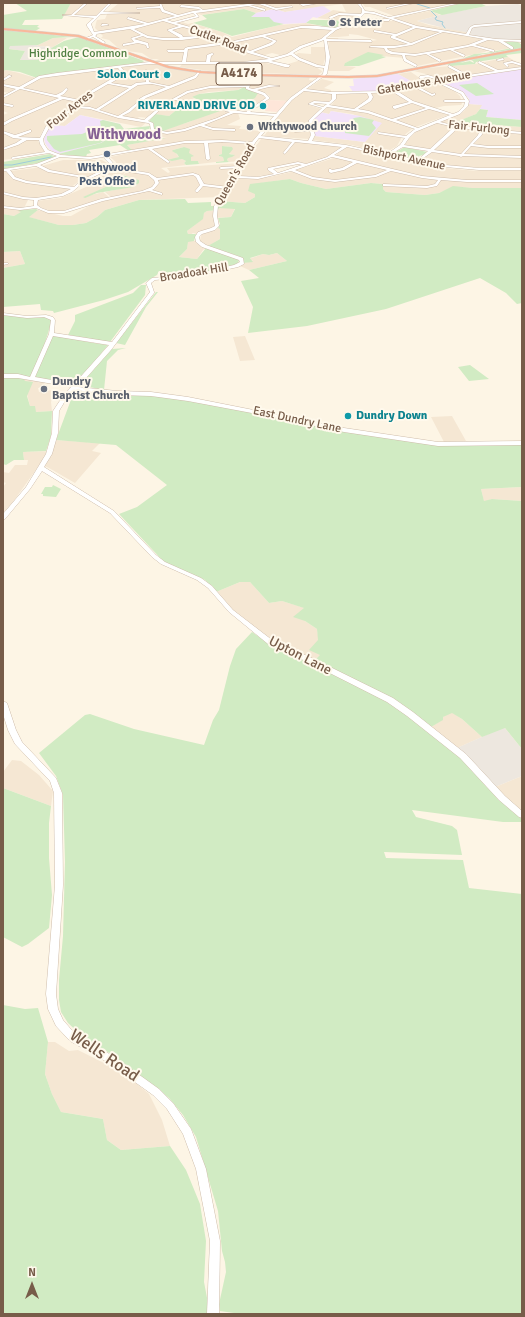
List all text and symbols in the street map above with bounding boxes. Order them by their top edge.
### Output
place label: St Peter [340,16,382,30]
marker: St Peter [327,18,337,28]
street label: Cutler Road [187,23,249,57]
park label: Highridge Common [29,47,127,61]
road number: A4174 [216,63,262,85]
place label: Solon Court [97,68,159,82]
street label: Gatehouse Avenue [376,68,472,98]
marker: Solon Court [162,70,172,80]
street label: Four Acres [44,88,96,132]
place label: RIVERLAND DRIVE OD [137,99,255,113]
marker: RIVERLAND DRIVE OD [258,101,268,111]
street label: Fair Furlong [448,118,510,138]
place label: Withywood Church [258,120,357,134]
marker: Withywood Church [245,122,255,132]
district label: Withywood [87,126,161,144]
street label: Queen's Road [212,142,258,208]
street label: Bishport Avenue [361,142,447,174]
marker: Withywood Post Office [102,149,112,159]
place label: Withywood Post Office [77,161,137,189]
street label: Broadoak Hill [159,260,229,286]
place label: Dundry Baptist Church [52,375,130,403]
marker: Dundry Baptist Church [39,384,49,394]
street label: East Dundry Lane [252,404,342,436]
place label: Dundry Down [356,409,427,423]
marker: Dundry Down [343,411,353,421]
street label: Upton Lane [266,633,334,679]
street label: Wells Road [65,1025,143,1087]
north arrow [12,1265,52,1305]
text: N [28,1266,36,1279]

